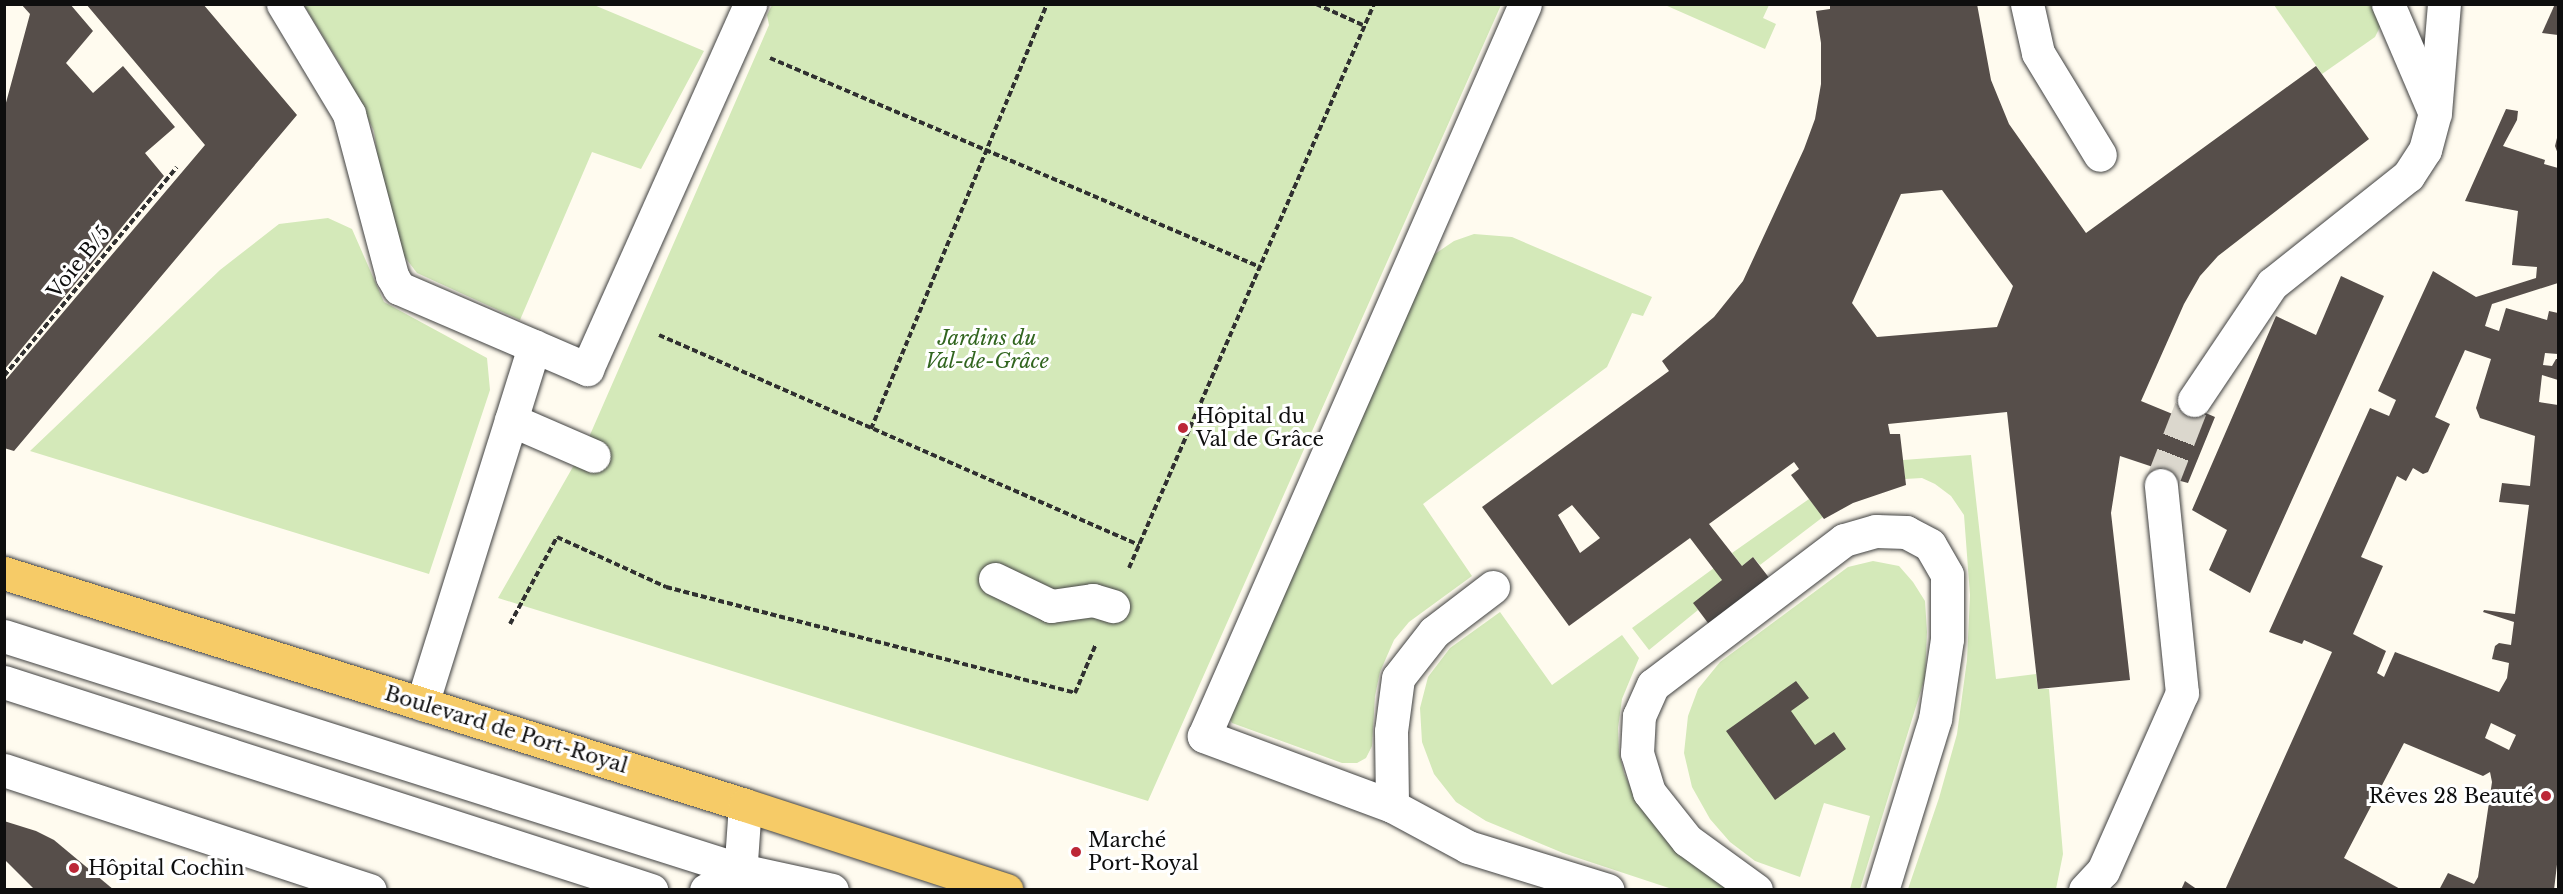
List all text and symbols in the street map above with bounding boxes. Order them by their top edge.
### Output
street label: Voie B/5 [42,221,116,303]
park label: Jardins du Val-de-Grâce [925,327,1049,374]
place label: Hôpital du Val de Grâce [1196,404,1324,451]
marker: Hôpital du Val de Grâce [1174,419,1192,437]
street label: Boulevard de Port-Royal [382,682,630,778]
place label: Rêves 28 Beauté [2369,784,2534,808]
marker: Rêves 28 Beauté [2539,789,2553,803]
place label: Marché Port-Royal [1088,828,1199,875]
marker: Marché Port-Royal [1069,845,1083,859]
place label: Hôpital Cochin [88,856,245,880]
marker: Hôpital Cochin [65,859,83,877]

